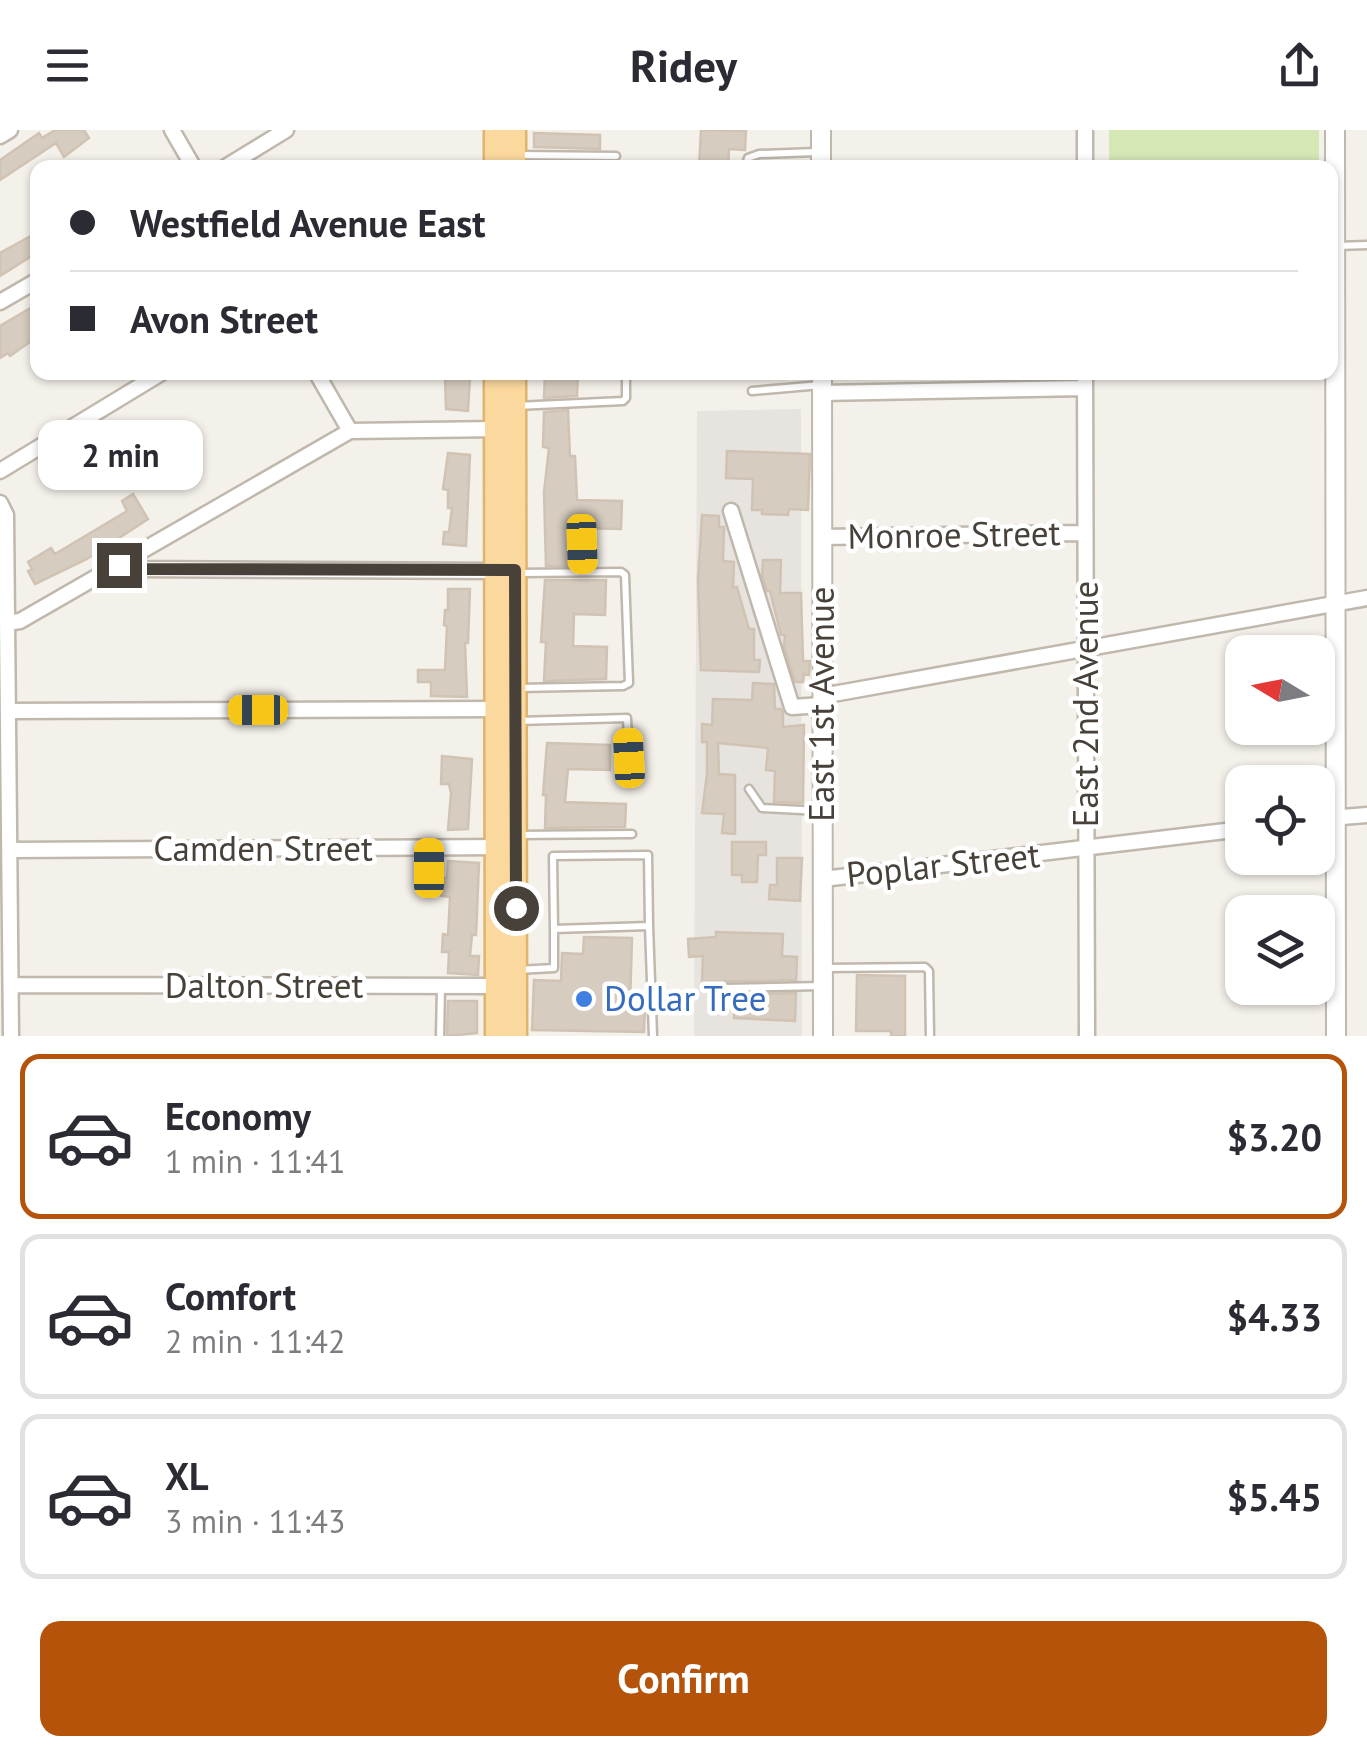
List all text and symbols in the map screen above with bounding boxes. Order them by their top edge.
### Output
text: Ridey [630,36,737,94]
icon: menu [40,38,95,93]
icon: share [1272,38,1327,93]
text: Westfield Avenue East [130,198,486,247]
text: Avon Street [130,294,318,343]
callout: 2 min [36,420,202,490]
text: 2 min [81,434,160,476]
street label: Monroe Street [847,509,1061,559]
car [566,513,598,575]
route end [97,543,142,588]
street label: East 2nd Avenue [1062,581,1108,827]
street label: East 1st Avenue [798,586,844,822]
north arrow [1225,635,1335,745]
map controls [1225,635,1335,1005]
car [228,695,288,725]
car [612,727,646,789]
button: locate [1225,765,1335,875]
street label: Camden Street [153,825,373,871]
street label: Poplar Street [844,831,1042,897]
car [414,838,444,898]
route start [494,886,539,931]
button: layers [1225,895,1335,1005]
street label: Dalton Street [165,962,363,1008]
place label: Dollar Tree [604,975,766,1021]
marker: Dollar Tree [573,988,595,1010]
text: Economy [165,1091,311,1140]
icon: car [45,1092,135,1182]
text: $3.20 [1226,1112,1322,1161]
text: 1 min · 11:41 [165,1140,345,1182]
text: Comfort [165,1271,296,1320]
icon: car [45,1272,135,1362]
text: $4.33 [1226,1292,1322,1341]
text: 2 min · 11:42 [165,1320,345,1362]
text: XL [165,1451,209,1500]
icon: car [45,1452,135,1542]
text: $5.45 [1226,1472,1322,1521]
text: 3 min · 11:43 [165,1500,345,1542]
button: Confirm [40,1621,1327,1736]

